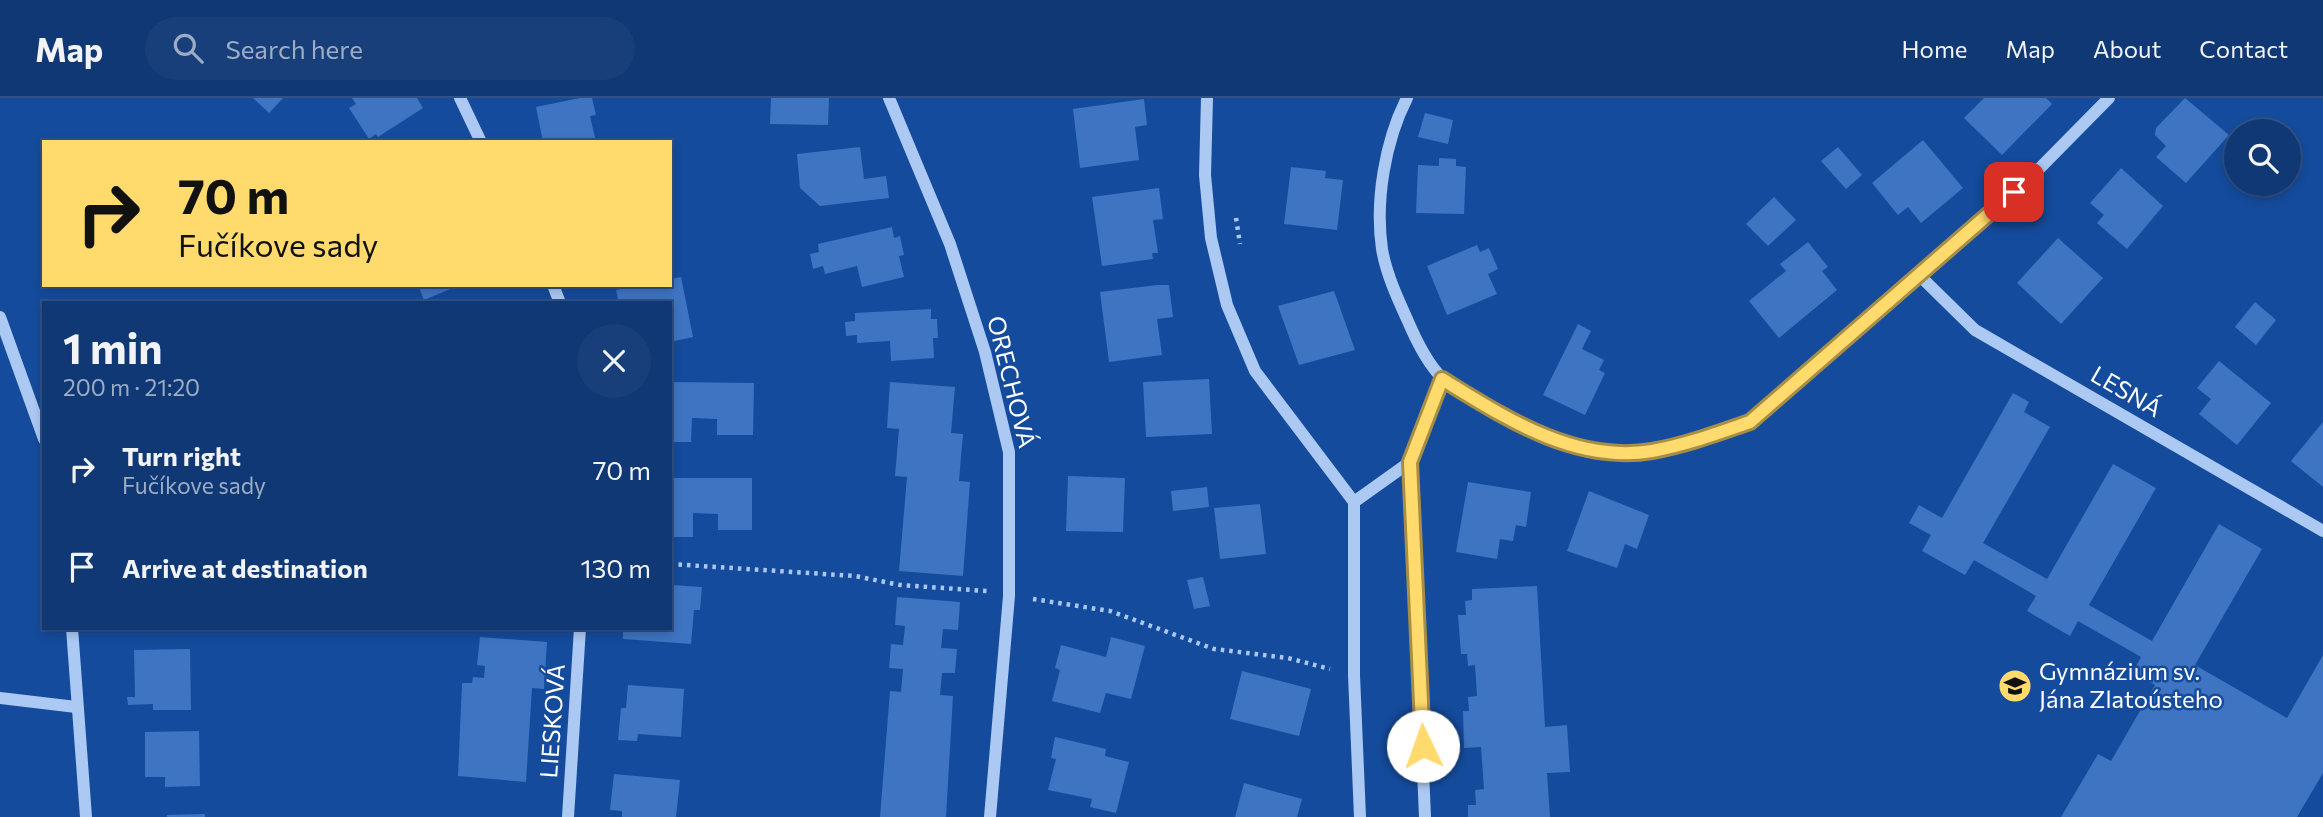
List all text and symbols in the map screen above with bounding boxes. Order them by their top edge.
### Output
search box [145,17,635,80]
text: Map [35,28,103,69]
icon: search [169,29,207,67]
text: Search here [225,33,363,64]
text: Home [1902,34,1968,63]
text: Map [2006,34,2055,63]
text: About [2093,34,2161,63]
text: Contact [2199,34,2288,63]
map controls [2224,119,2301,196]
button: search [2224,119,2301,196]
pin [1984,162,2044,222]
text: 70 m [178,164,289,224]
icon: right [63,168,154,259]
icon: arrive [1995,173,2033,211]
text: Fučíkove sady [178,224,378,264]
street label: ORECHOVÁ [982,313,1043,451]
text: 1 min [63,321,163,373]
button: close [577,324,651,398]
street label: LESNÁ [2086,359,2167,422]
text: 200 m · 21:20 [63,373,200,401]
text: Turn right [122,440,241,471]
icon: right [63,450,101,488]
text: 70 m [593,454,651,485]
text: Fučíkove sady [122,471,266,499]
icon: arrive [63,548,101,586]
text: Arrive at destination [122,552,368,583]
text: 130 m [580,552,651,583]
place label: Gymnázium sv. Jána Zlatoústeho [2039,656,2223,713]
street label: LIESKOVÁ [533,663,570,779]
school or university icon: Gymnázium sv. Jána Zlatoústeho [1996,667,2034,705]
position arrow [1386,709,1460,783]

